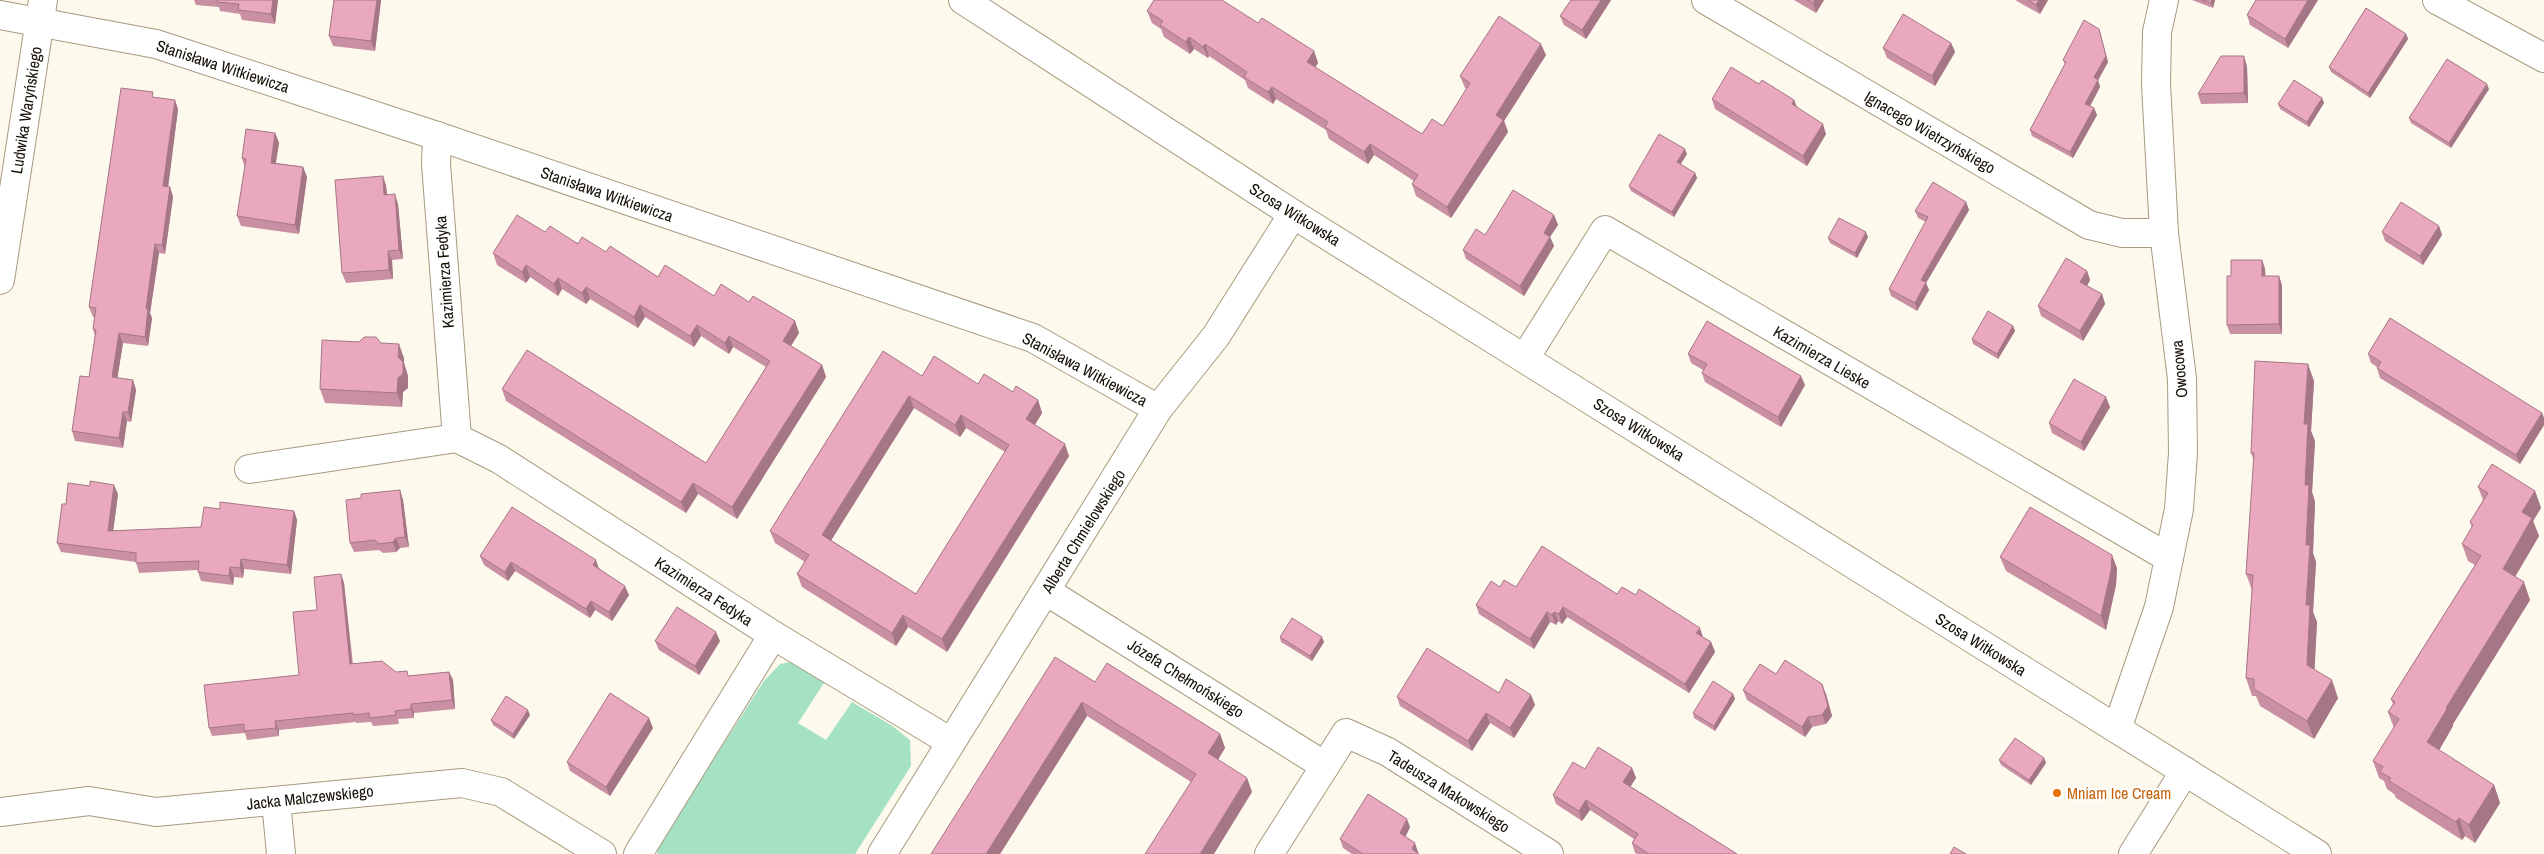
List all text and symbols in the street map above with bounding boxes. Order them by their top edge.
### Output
street label: Stanisława Witkiewicza [154,34,293,98]
street label: Ludwika Waryńskiego [5,45,47,175]
street label: Ignacego Wietrzyńskiego [1860,85,2000,179]
street label: Stanisława Witkiewicza [538,161,677,227]
street label: Szosa Witkowska [1245,177,1345,251]
street label: Kazimierza Fedyka [429,214,459,329]
street label: Kazimierza Lieske [1769,320,1875,394]
street label: Stanisława Witkiewicza [1019,327,1152,412]
street label: Owocowa [2165,339,2192,399]
street label: Szosa Witkowska [1589,392,1689,466]
street label: Alberta Chmielowskiego [1035,465,1130,598]
street label: Kazimierza Fedyka [651,551,758,631]
street label: Szosa Witkowska [1931,607,2031,681]
street label: Józefa Chełmońskiego [1124,633,1248,723]
street label: Tadeusza Makowskiego [1384,745,1514,837]
street label: Jacka Malczewskiego [245,779,375,815]
place label: Mniam Ice Cream [2067,782,2171,804]
marker: Mniam Ice Cream [2051,787,2063,799]

